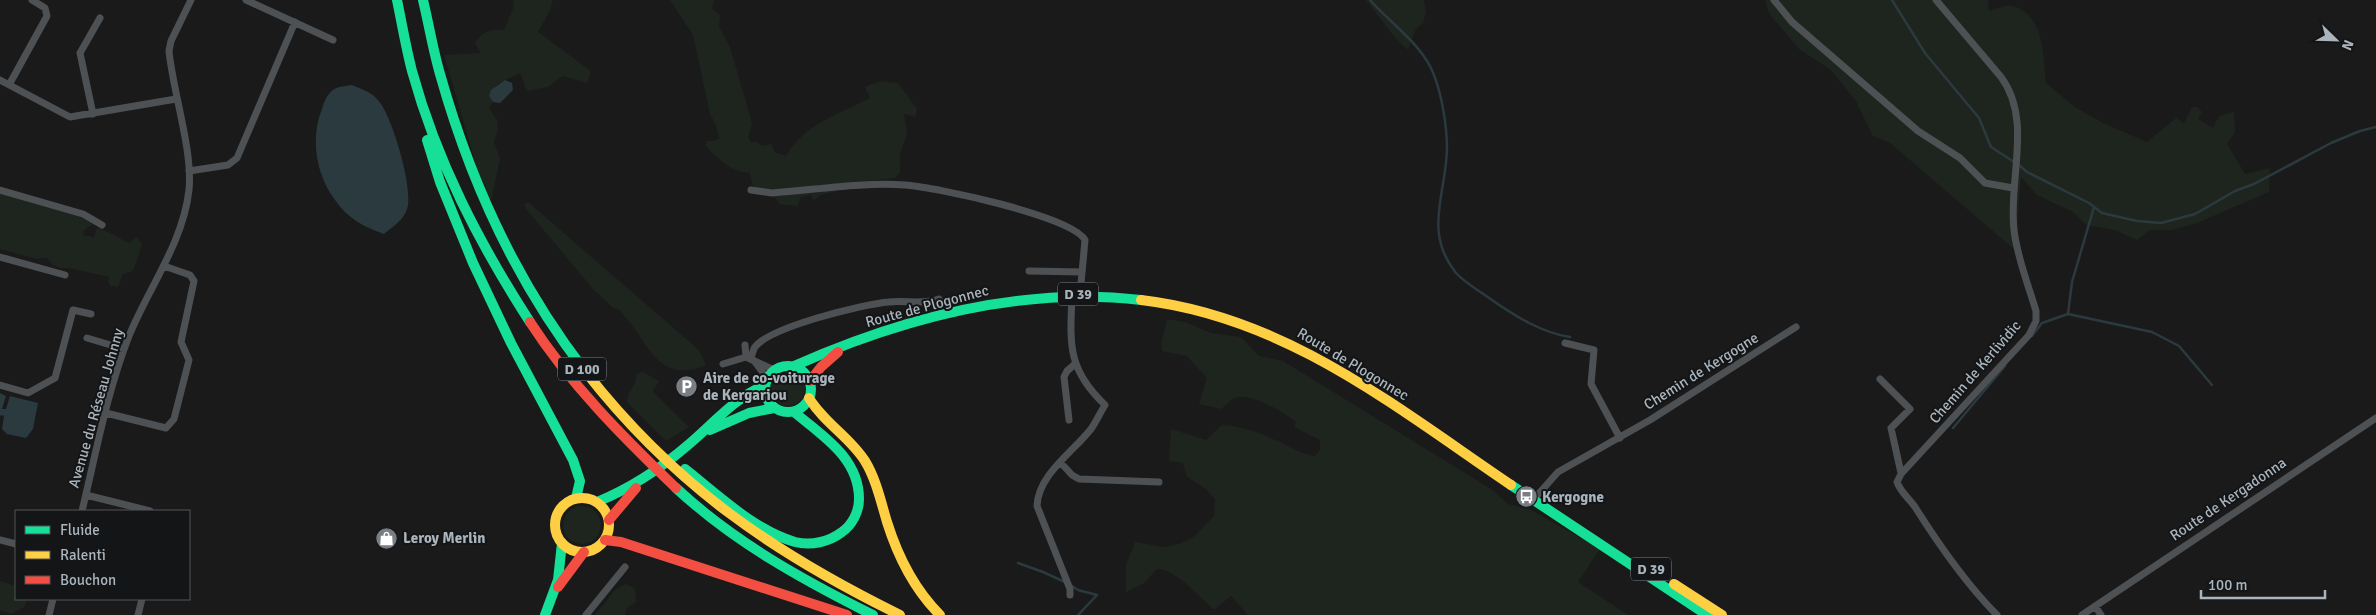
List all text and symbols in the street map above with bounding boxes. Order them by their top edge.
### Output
north arrow [2311,15,2361,65]
text: N [2338,37,2357,53]
street label: Route de Plogonnec [863,281,991,331]
road number: D 39 [1058,282,1098,306]
street label: Chemin de Kerlividic [1925,317,2025,427]
street label: Route de Plogonnec [1294,324,1412,404]
street label: Avenue du Réseau Johnny [65,326,127,490]
street label: Chemin de Kergogne [1640,328,1762,414]
road number: D 100 [558,358,606,380]
place label: Aire de co-voiturage de Kergariou [703,369,835,404]
parking icon: Aire de co-voiturage de Kergariou [675,375,699,399]
street label: Route de Kergadonna [2166,453,2290,545]
bus stop icon: Kergogne [1514,485,1538,509]
place label: Kergogne [1542,488,1604,506]
legend [15,510,190,600]
text: Fluide [60,521,100,539]
shop icon: Leroy Merlin [375,526,399,550]
place label: Leroy Merlin [403,529,485,547]
text: Ralenti [60,546,106,564]
road number: D 39 [1631,558,1671,580]
scale bar [2201,568,2325,600]
text: Bouchon [60,571,116,589]
text: 100 m [2208,576,2248,594]

